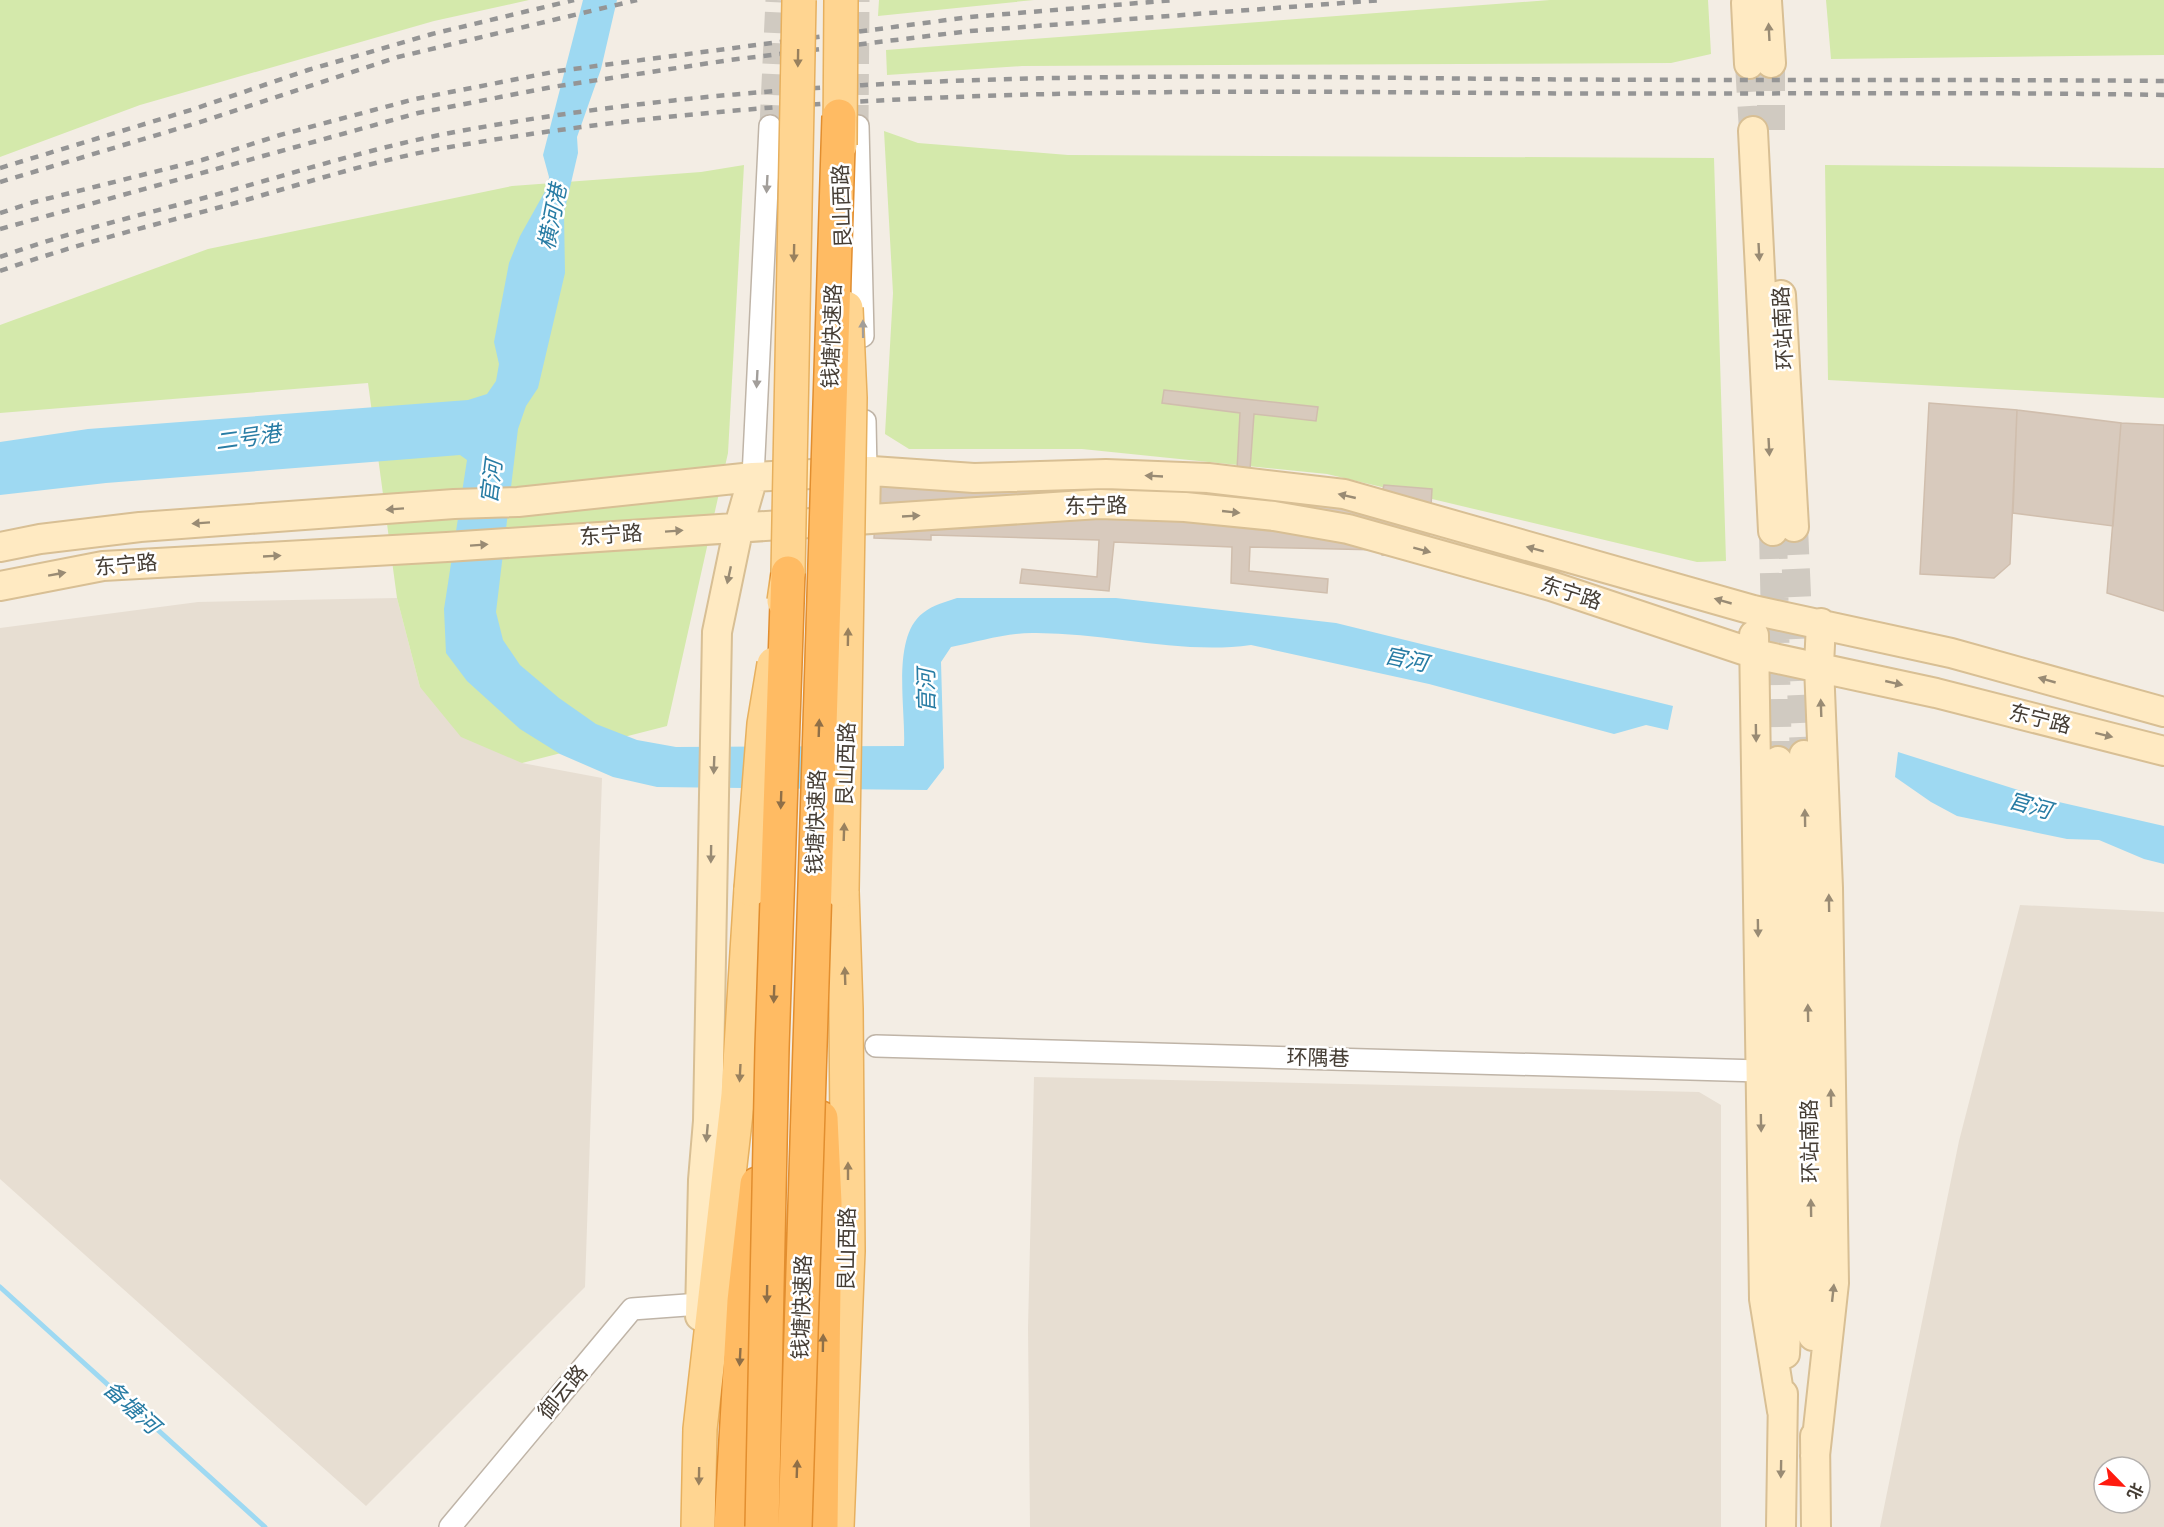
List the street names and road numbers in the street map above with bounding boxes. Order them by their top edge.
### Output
street label: 艮山西路 [826,164,858,248]
street label: 钱塘快速路 [815,283,849,389]
street label: 环站南路 [1766,285,1800,371]
street label: 东宁路 [1064,490,1128,522]
street label: 东宁路 [579,518,643,552]
street label: 东宁路 [93,547,159,583]
street label: 东宁路 [1536,569,1606,617]
street label: 东宁路 [2006,697,2074,741]
street label: 艮山西路 [830,722,862,806]
street label: 钱塘快速路 [799,769,833,875]
street label: 环隅巷 [1286,1042,1350,1074]
street label: 环站南路 [1794,1099,1826,1183]
street label: 艮山西路 [831,1207,863,1291]
street label: 钱塘快速路 [785,1254,819,1360]
street label: 御云路 [531,1358,595,1426]

